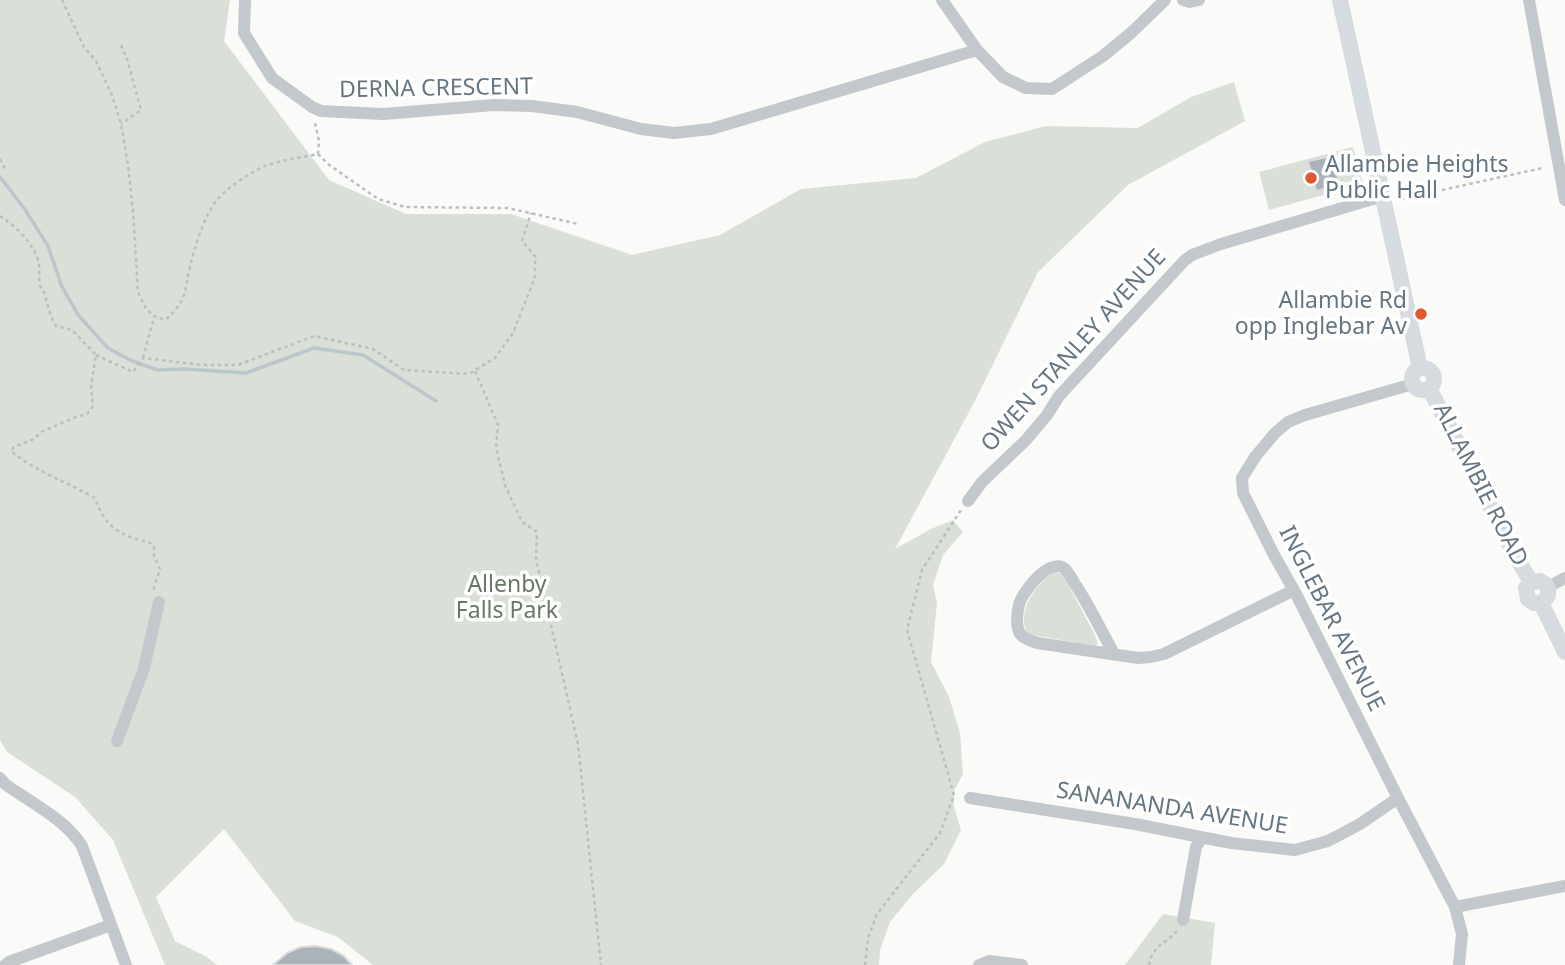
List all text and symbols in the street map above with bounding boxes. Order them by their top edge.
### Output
street label: DERNA CRESCENT [339,74,533,104]
place label: Allambie Heights Public Hall [1325,151,1509,205]
marker: Allambie Heights Public Hall [1303,170,1319,186]
street label: OWEN STANLEY AVENUE [976,244,1172,458]
place label: Allambie Rd opp Inglebar Av [1235,287,1407,341]
marker: Allambie Rd opp Inglebar Av [1413,306,1429,322]
street label: ALLAMBIE ROAD [1427,399,1533,571]
street label: INGLEBAR AVENUE [1272,522,1390,716]
park label: Allenby Falls Park [456,571,558,625]
street label: SANANANDA AVENUE [1054,777,1290,841]

